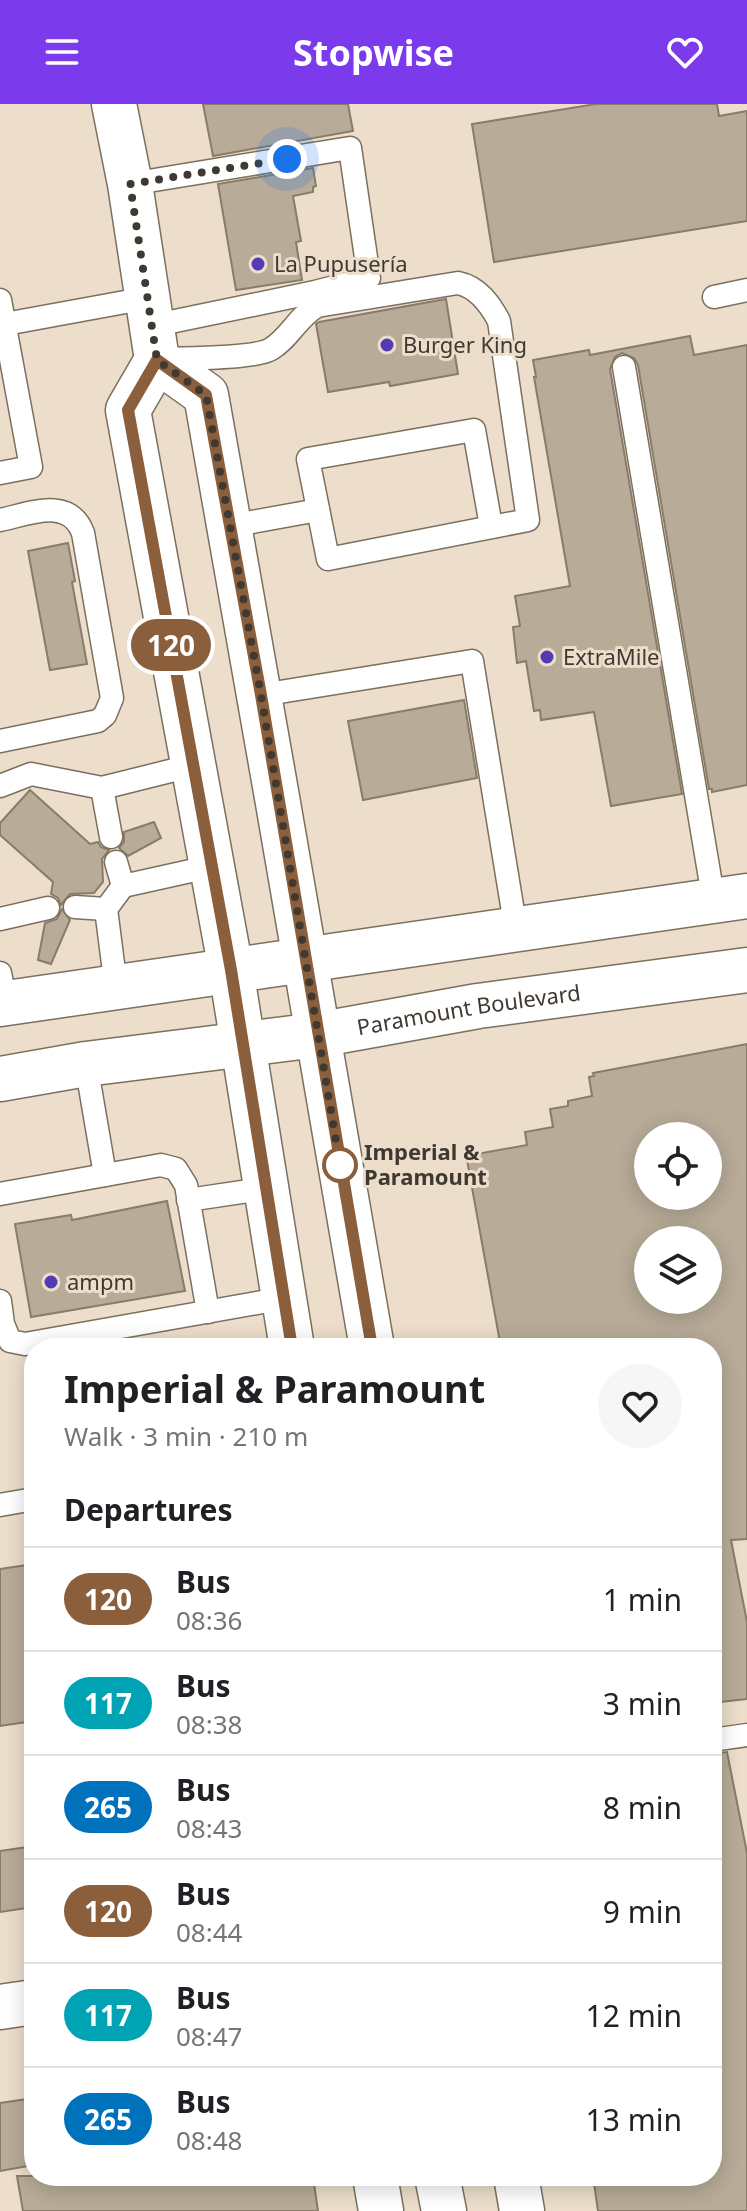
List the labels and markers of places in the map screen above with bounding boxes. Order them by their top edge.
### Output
place label: La Pupusería [274,248,408,278]
marker: La Pupusería [249,255,267,273]
place label: Burger King [403,329,527,359]
marker: Burger King [378,336,396,354]
place label: ExtraMile [563,641,660,671]
marker: ExtraMile [538,648,556,666]
place label: Imperial & Paramount [364,1136,487,1191]
marker: Imperial & Paramount [323,1148,357,1182]
place label: ampm [67,1266,134,1296]
marker: ampm [42,1273,60,1291]

